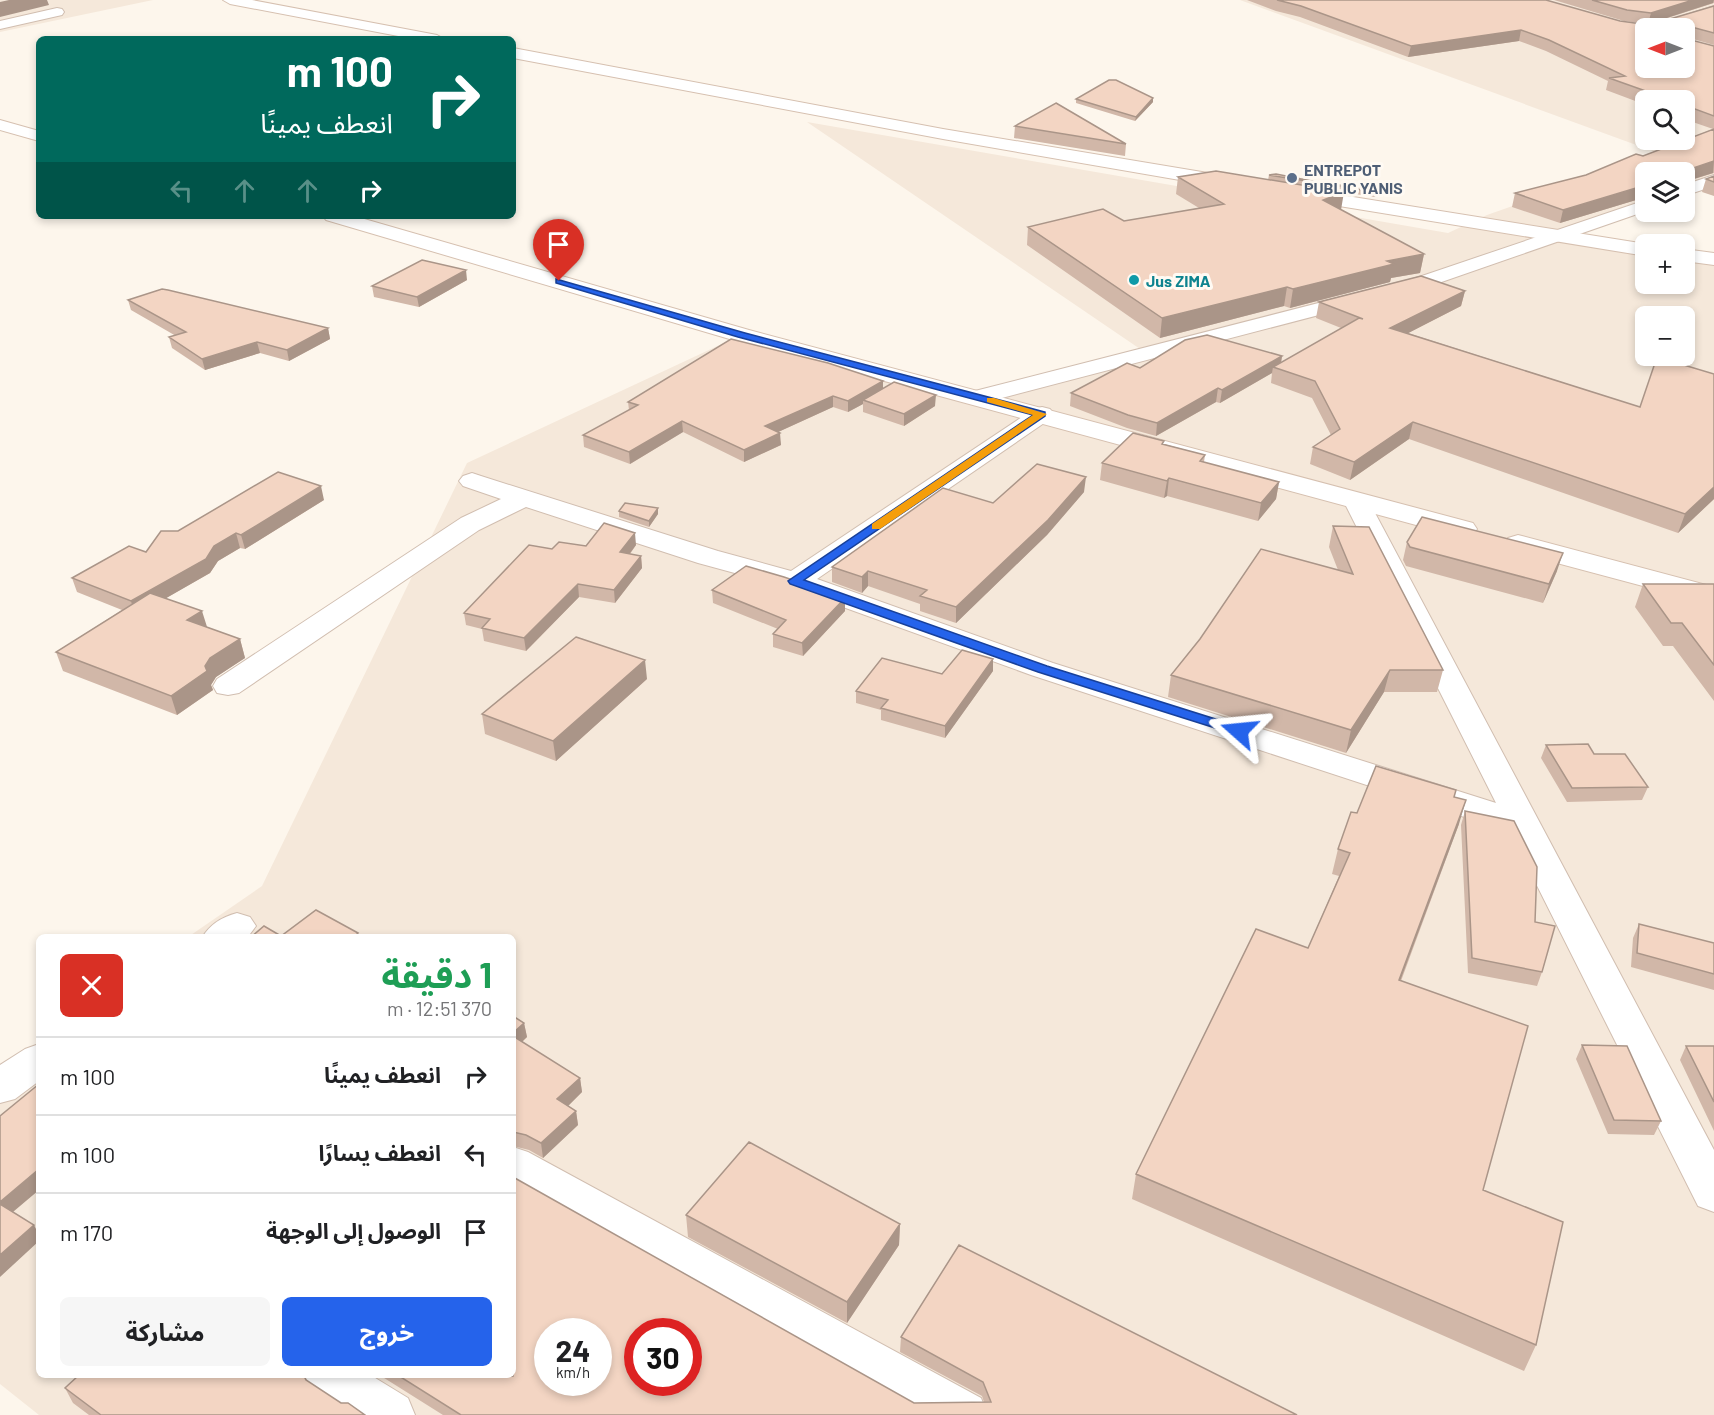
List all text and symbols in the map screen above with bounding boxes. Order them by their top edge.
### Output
north arrow [1635,18,1695,78]
map controls [1635,18,1695,366]
text: 100 m [287,45,393,95]
icon: right [414,60,492,138]
button: search [1635,90,1695,150]
text: انعطف يمينًا [260,106,393,138]
place label: ENTREPOT PUBLIC YANIS [1304,160,1403,197]
button: layers [1635,162,1695,222]
marker: ENTREPOT PUBLIC YANIS [1285,171,1299,185]
icon: left [165,174,198,207]
icon: ahead [228,174,261,207]
icon: ahead [291,174,324,207]
icon: right [354,174,387,207]
pin [533,219,584,281]
icon: arrive [542,228,575,261]
button: + [1635,234,1695,294]
place label: Jus ZIMA [1146,271,1211,290]
marker: Jus ZIMA [1127,273,1141,287]
button: − [1635,306,1695,366]
position arrow [1207,699,1271,763]
text: 1 دقيقة [381,952,492,995]
button: close [60,954,123,1017]
text: 370 m · 12:51 [387,996,492,1020]
icon: right [459,1060,492,1093]
text: انعطف يمينًا [324,1061,441,1087]
text: 100 m [60,1063,115,1089]
icon: left [459,1138,492,1171]
text: انعطف يسارًا [318,1139,441,1165]
text: 100 m [60,1141,115,1167]
icon: arrive [459,1216,492,1249]
text: الوصول إلى الوجهة [266,1217,441,1243]
text: 170 m [60,1219,113,1245]
button: مشاركة [60,1297,270,1366]
button: خروج [282,1297,492,1366]
speed limit sign: 30 [624,1318,702,1396]
text: 24 [556,1332,590,1368]
text: km/h [556,1363,590,1381]

